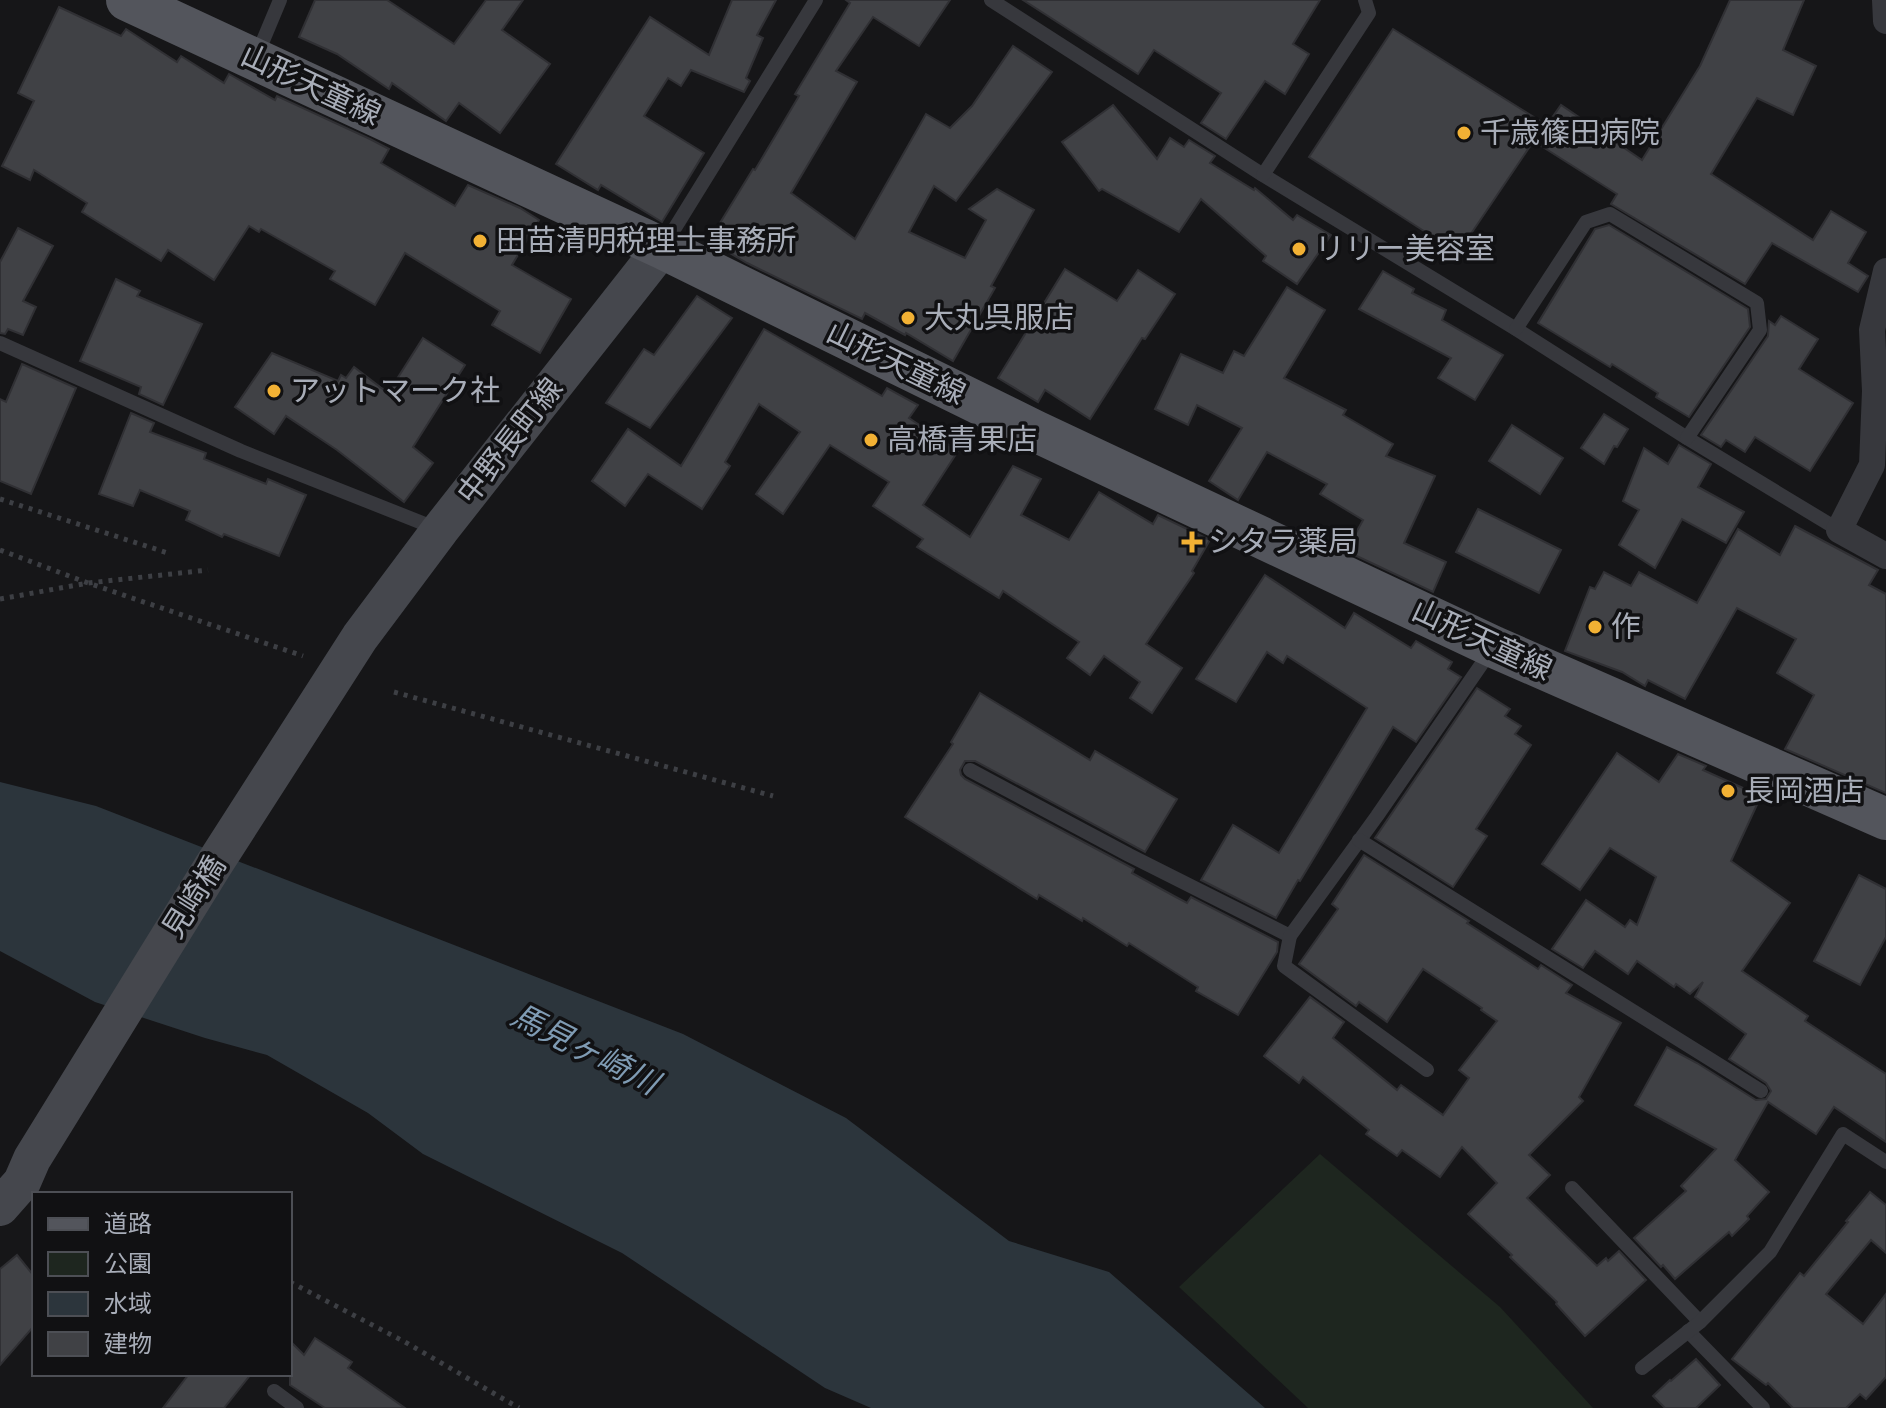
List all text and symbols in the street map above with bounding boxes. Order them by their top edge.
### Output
street label: 山形天童線 [235,36,387,133]
place label: 千歳篠田病院 [1480,114,1660,151]
marker: 千歳篠田病院 [1455,124,1473,142]
place label: 田苗清明税理士事務所 [496,222,796,259]
place label: リリー美容室 [1315,230,1495,267]
marker: 田苗清明税理士事務所 [471,232,489,250]
marker: リリー美容室 [1290,240,1308,258]
place label: 大丸呉服店 [924,299,1074,336]
marker: 大丸呉服店 [899,309,917,327]
street label: 山形天童線 [821,313,972,412]
street label: 中野長町線 [449,370,570,511]
place label: アットマーク社 [290,372,500,409]
marker: アットマーク社 [265,382,283,400]
place label: 高橋青果店 [887,421,1037,458]
marker: 高橋青果店 [862,431,880,449]
place label: シタラ薬局 [1208,523,1358,560]
marker: シタラ薬局 [1183,533,1201,551]
street label: 山形天童線 [1406,591,1558,688]
place label: 作 [1611,608,1641,645]
marker: 作 [1586,618,1604,636]
place label: 長岡酒店 [1744,772,1864,809]
marker: 長岡酒店 [1719,782,1737,800]
street label: 見崎橋 [154,849,233,945]
water label: 馬見ヶ崎川 [505,996,668,1104]
legend [32,1192,292,1376]
text: 道路 [104,1209,152,1238]
text: 公園 [104,1249,152,1278]
text: 水域 [104,1289,152,1318]
text: 建物 [104,1329,152,1358]

